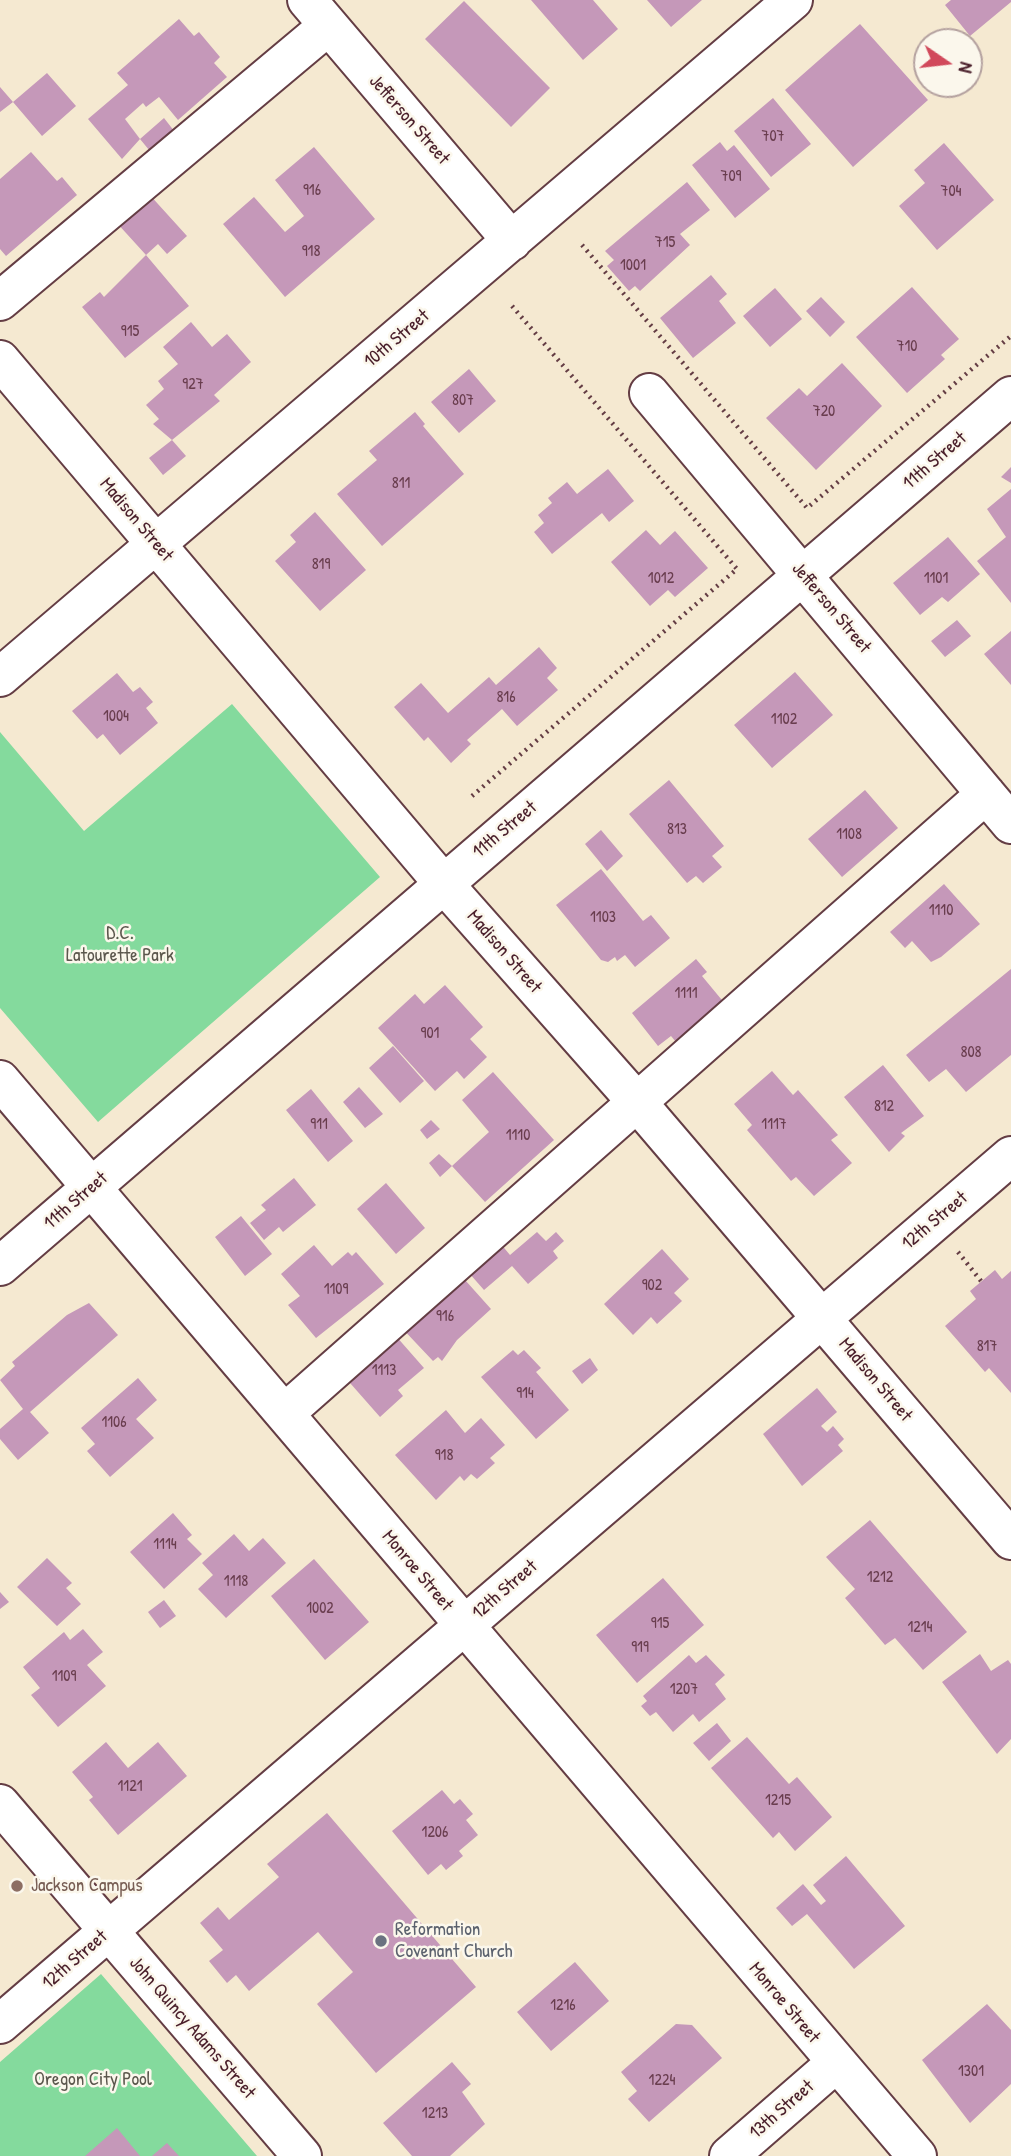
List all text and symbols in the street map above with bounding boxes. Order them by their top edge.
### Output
north arrow [913,28,983,98]
text: N [953,60,980,76]
street label: Jefferson Street [364,70,454,170]
house number: 707 [761,127,785,147]
house number: 709 [721,167,741,187]
house number: 916 [303,181,321,201]
house number: 704 [940,182,962,202]
house number: 715 [655,233,675,253]
house number: 918 [302,242,320,262]
house number: 1001 [620,256,646,276]
street label: 10th Street [360,305,434,373]
house number: 915 [121,322,139,342]
house number: 710 [897,337,917,357]
house number: 927 [182,375,204,395]
house number: 807 [452,391,474,411]
house number: 720 [813,402,835,422]
street label: 11th Street [898,427,972,495]
street label: Madison Street [94,473,178,567]
house number: 811 [392,474,410,494]
house number: 819 [312,555,330,575]
street label: Jefferson Street [786,558,876,658]
house number: 1012 [648,569,674,589]
house number: 1101 [924,569,948,589]
house number: 816 [496,688,516,708]
house number: 1004 [103,707,129,727]
house number: 1102 [771,710,797,730]
street label: 11th Street [468,797,542,863]
house number: 813 [667,820,687,840]
house number: 1108 [836,825,862,845]
house number: 1110 [929,901,953,921]
street label: Madison Street [462,906,546,998]
house number: 1103 [590,908,616,928]
park label: D.C. Latourette Park [66,923,174,967]
house number: 1111 [674,984,698,1004]
house number: 901 [421,1024,439,1044]
house number: 808 [960,1043,982,1063]
house number: 812 [874,1097,894,1117]
house number: 911 [310,1115,328,1135]
house number: 1117 [761,1115,787,1135]
house number: 1110 [506,1126,530,1146]
street label: 11th Street [39,1167,113,1235]
street label: 12th Street [897,1187,973,1255]
house number: 902 [642,1276,662,1296]
house number: 1109 [324,1280,348,1300]
house number: 916 [436,1307,454,1327]
street label: Madison Street [833,1333,917,1427]
house number: 817 [977,1337,997,1357]
house number: 1113 [372,1361,396,1381]
house number: 914 [516,1384,534,1404]
house number: 1106 [101,1413,127,1433]
house number: 918 [435,1446,453,1466]
street label: Monroe Street [377,1526,457,1616]
house number: 1114 [153,1535,177,1555]
street label: 12th Street [468,1556,542,1624]
house number: 1212 [867,1568,893,1588]
house number: 1118 [224,1572,248,1592]
house number: 1002 [306,1599,334,1619]
house number: 915 [651,1614,669,1634]
house number: 1214 [907,1618,933,1638]
house number: 919 [631,1638,649,1658]
house number: 1109 [52,1667,76,1687]
house number: 1207 [670,1680,698,1700]
house number: 1121 [118,1777,142,1797]
house number: 1215 [765,1791,791,1811]
house number: 1206 [422,1823,448,1843]
place label: Jackson Campus [31,1875,142,1897]
marker: Jackson Campus [9,1878,25,1894]
place label: Reformation Covenant Church [395,1919,512,1963]
street label: 12th Street [38,1926,112,1994]
marker: Reformation Covenant Church [373,1933,389,1949]
street label: John Quincy Adams Street [124,1952,260,2104]
street label: Monroe Street [744,1958,824,2048]
house number: 1216 [550,1996,576,2016]
house number: 1301 [958,2062,984,2082]
park label: Oregon City Pool [34,2069,152,2091]
house number: 1224 [649,2071,675,2091]
street label: 13th Street [745,2076,819,2144]
house number: 1213 [422,2104,448,2124]

